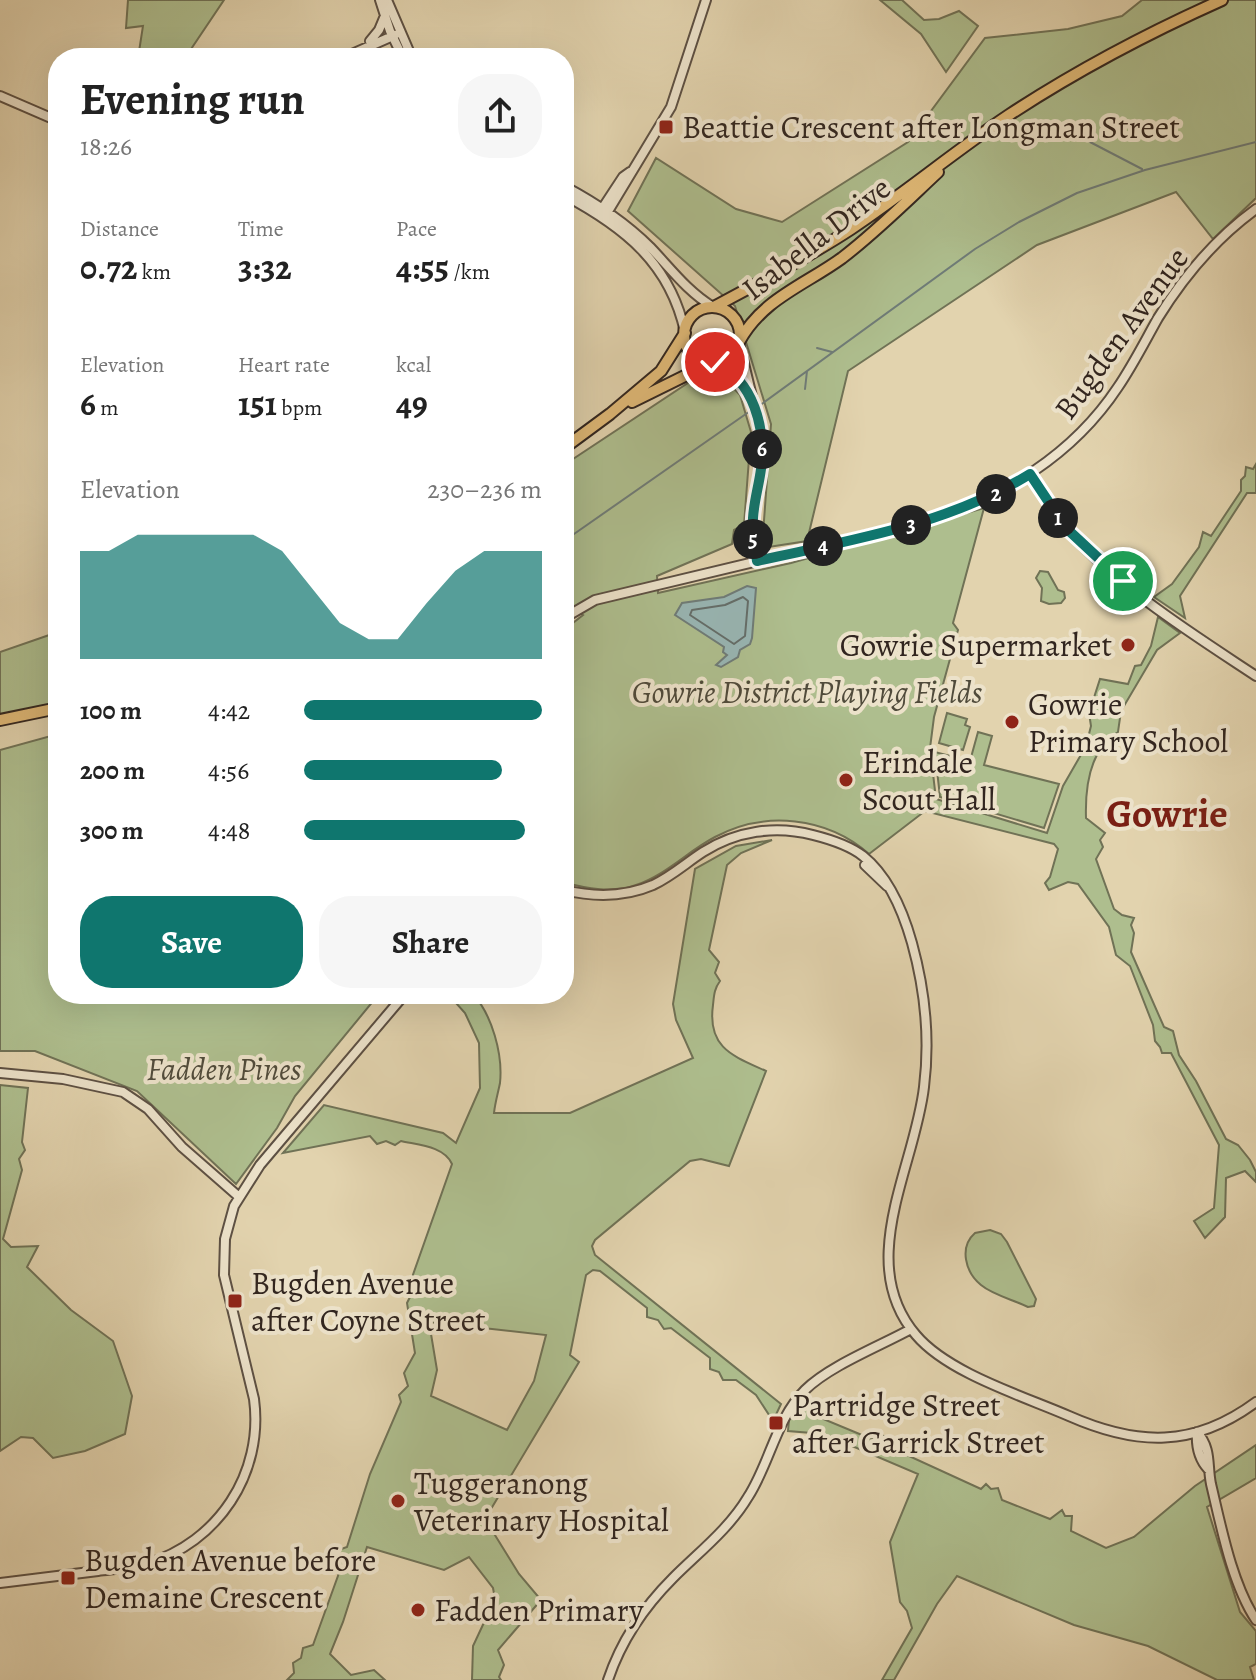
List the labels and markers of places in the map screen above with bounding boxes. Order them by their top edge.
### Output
place label: Beattie Crescent after Longman Street [682,105,1180,149]
marker: Beattie Crescent after Longman Street [657,118,675,136]
pin [681,328,749,396]
pin: 6 [742,429,782,469]
pin: 2 [976,474,1016,514]
pin: 1 [1038,498,1078,538]
pin: 3 [891,505,931,545]
pin: 5 [733,519,773,559]
pin: 4 [803,526,843,566]
pin [1089,547,1157,615]
place label: Gowrie Supermarket [840,623,1112,667]
marker: Gowrie Supermarket [1119,636,1137,654]
place label: Gowrie Primary School [1028,682,1228,763]
marker: Gowrie Primary School [1003,713,1021,731]
place label: Erindale Scout Hall [862,740,996,821]
marker: Erindale Scout Hall [837,771,855,789]
place label: Bugden Avenue after Coyne Street [251,1261,486,1342]
marker: Bugden Avenue after Coyne Street [226,1292,244,1310]
place label: Partridge Street after Garrick Street [792,1383,1045,1464]
marker: Partridge Street after Garrick Street [767,1414,785,1432]
place label: Tuggeranong Veterinary Hospital [413,1461,669,1542]
marker: Tuggeranong Veterinary Hospital [389,1492,407,1510]
place label: Bugden Avenue before Demaine Crescent [84,1538,376,1619]
marker: Bugden Avenue before Demaine Crescent [59,1569,77,1587]
place label: Fadden Primary [434,1588,644,1632]
marker: Fadden Primary [409,1601,427,1619]

